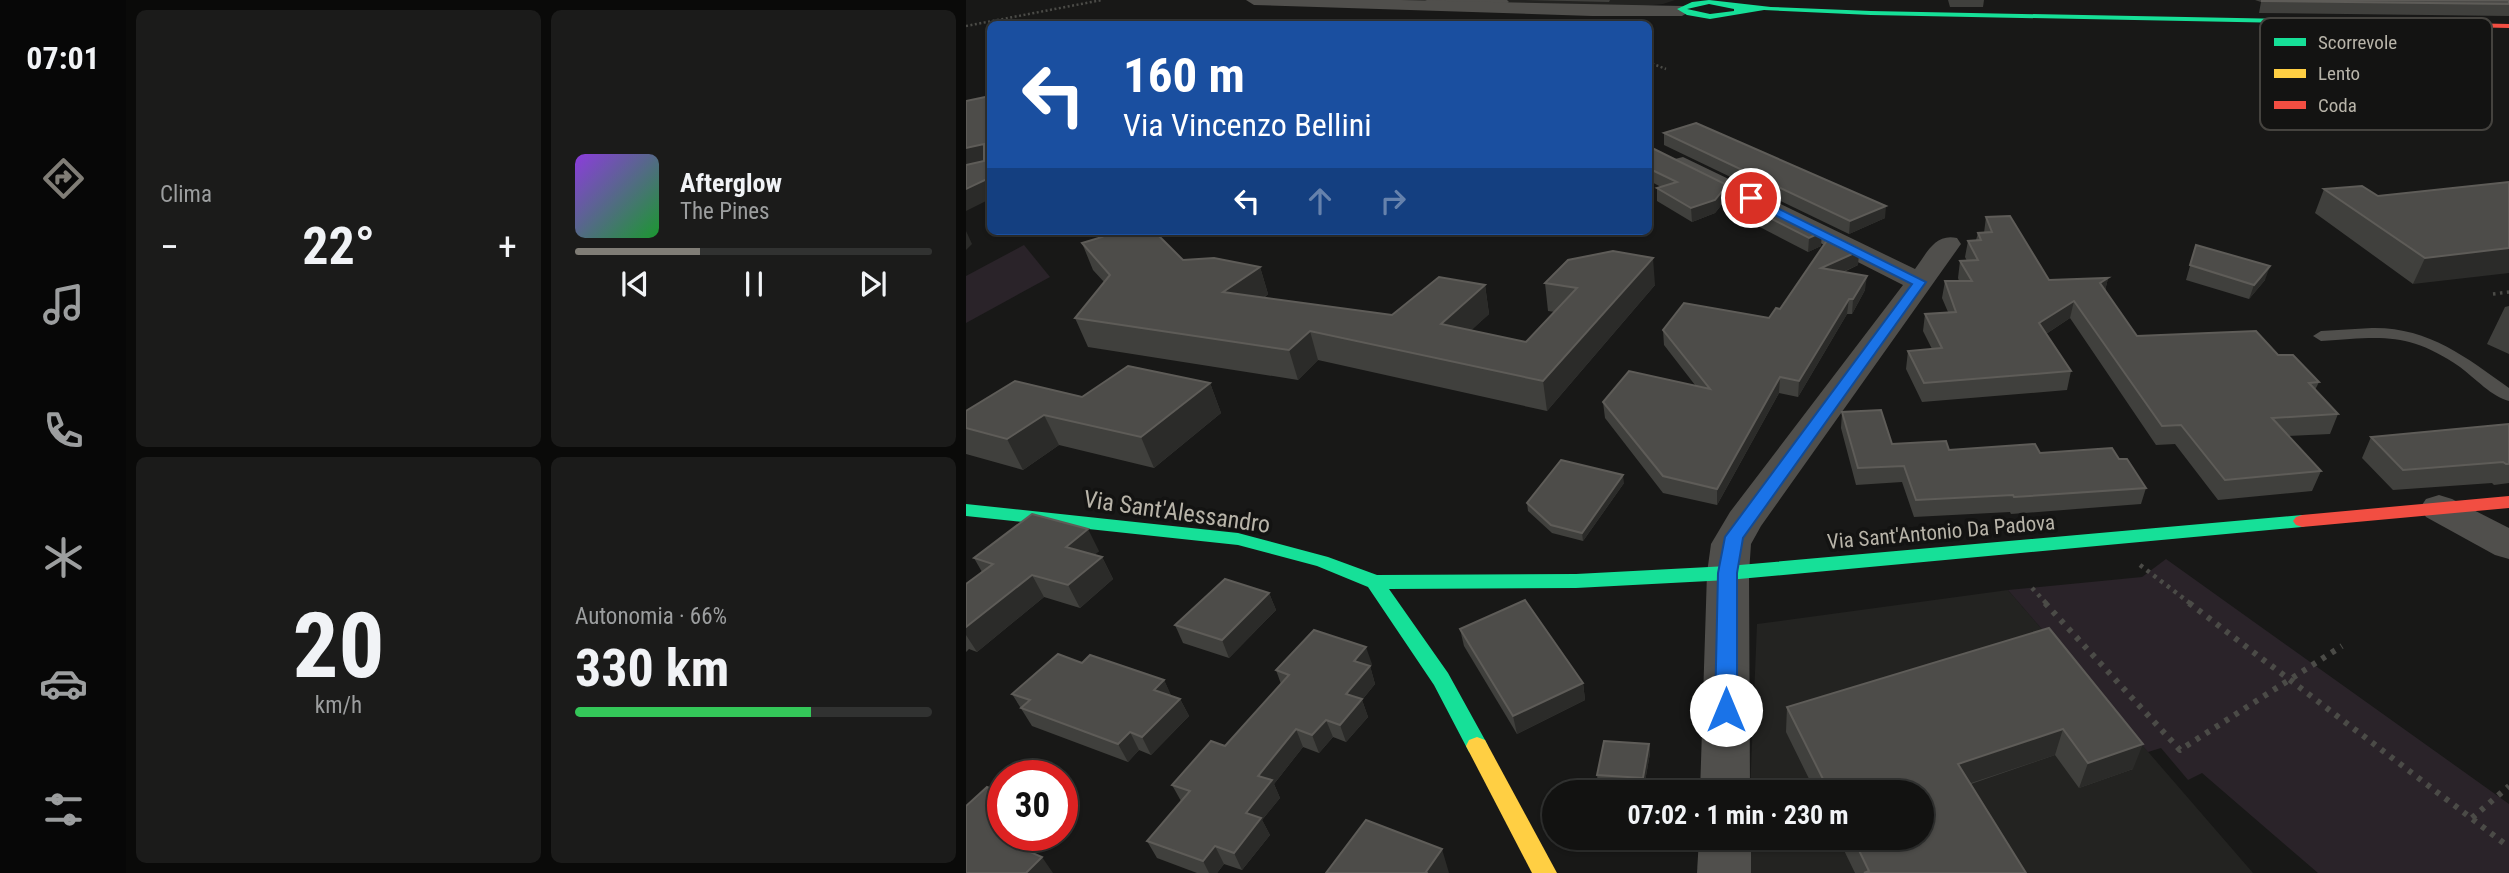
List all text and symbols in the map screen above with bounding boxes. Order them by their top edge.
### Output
legend [2260,18,2492,130]
text: Scorrevole [2318,31,2397,54]
text: 07:01 [26,39,100,77]
text: 160 m [1123,47,1245,104]
icon: left [1008,49,1099,140]
text: Lento [2318,62,2360,85]
text: Coda [2318,94,2357,117]
text: Via Vincenzo Bellini [1123,106,1372,144]
icon: directions [39,154,88,203]
text: Afterglow [680,168,782,198]
pin [1721,168,1781,228]
icon: arrive [1732,179,1770,217]
text: Clima [160,181,212,208]
icon: left [1228,182,1266,220]
icon: ahead [1301,182,1339,220]
icon: right [1374,182,1412,220]
text: The Pines [680,198,770,225]
text: 22° [302,216,375,277]
text: − [160,225,179,269]
text: + [498,225,517,269]
icon: previous [616,265,654,303]
icon: pause [735,265,773,303]
icon: next [854,265,892,303]
icon: music [39,280,88,329]
icon: phone [39,406,88,455]
street label: Via Sant'Alessandro [1082,485,1272,539]
street label: Via Sant'Antonio Da Padova [1826,510,2056,554]
icon: climate [39,533,88,582]
text: 20 [293,593,384,699]
text: Autonomia · 66% [575,603,727,630]
text: 330 km [575,638,729,699]
icon: car [39,659,88,708]
position arrow [1689,673,1763,747]
text: km/h [315,692,362,719]
speed limit sign: 30 [987,760,1078,851]
icon: filters [39,785,88,834]
text: 07:02 · 1 min · 230 m [1628,800,1848,830]

